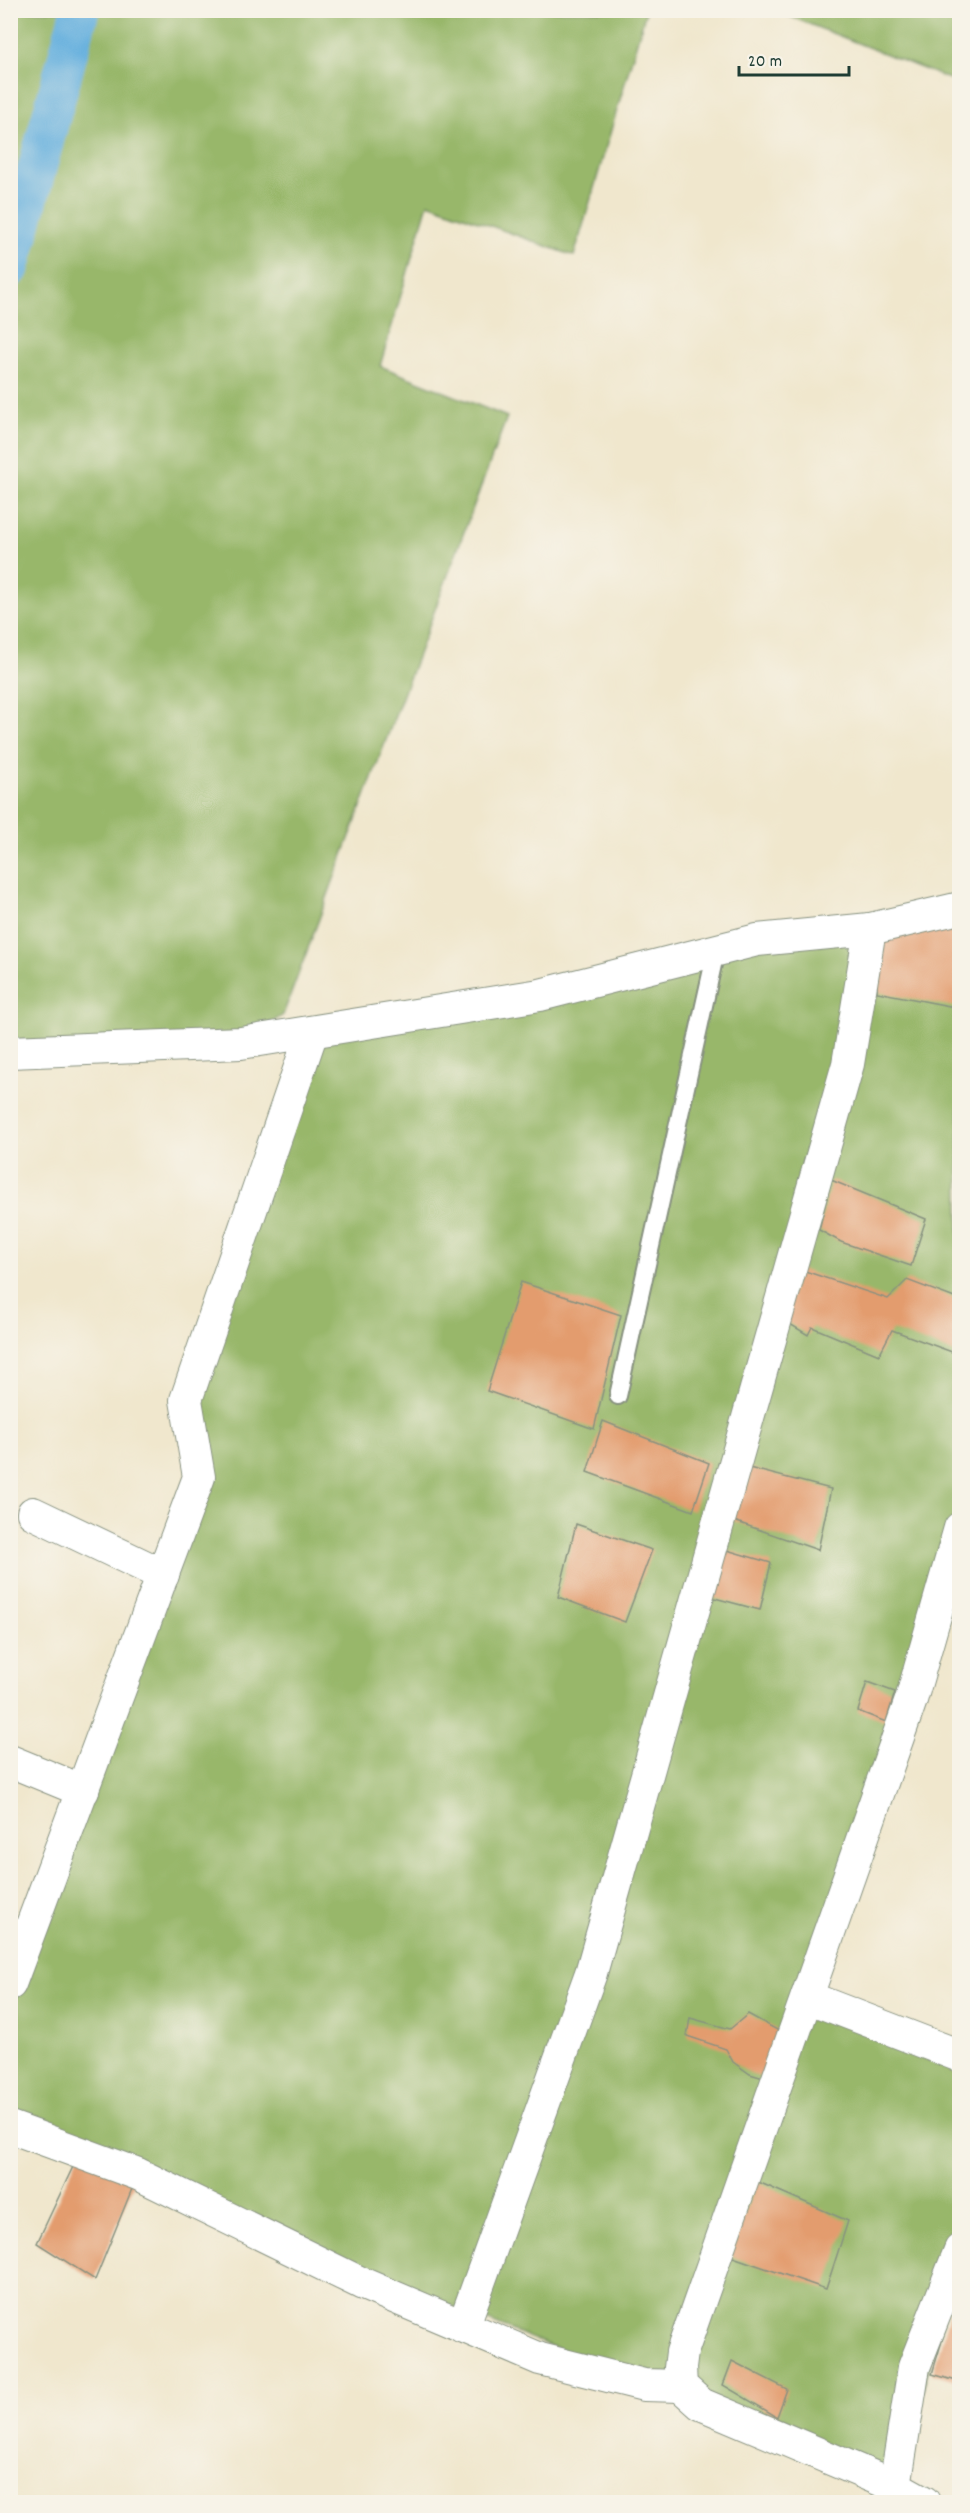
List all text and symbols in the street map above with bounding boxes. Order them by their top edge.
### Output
scale bar [739,39,848,77]
text: 20 m [748,50,782,75]

